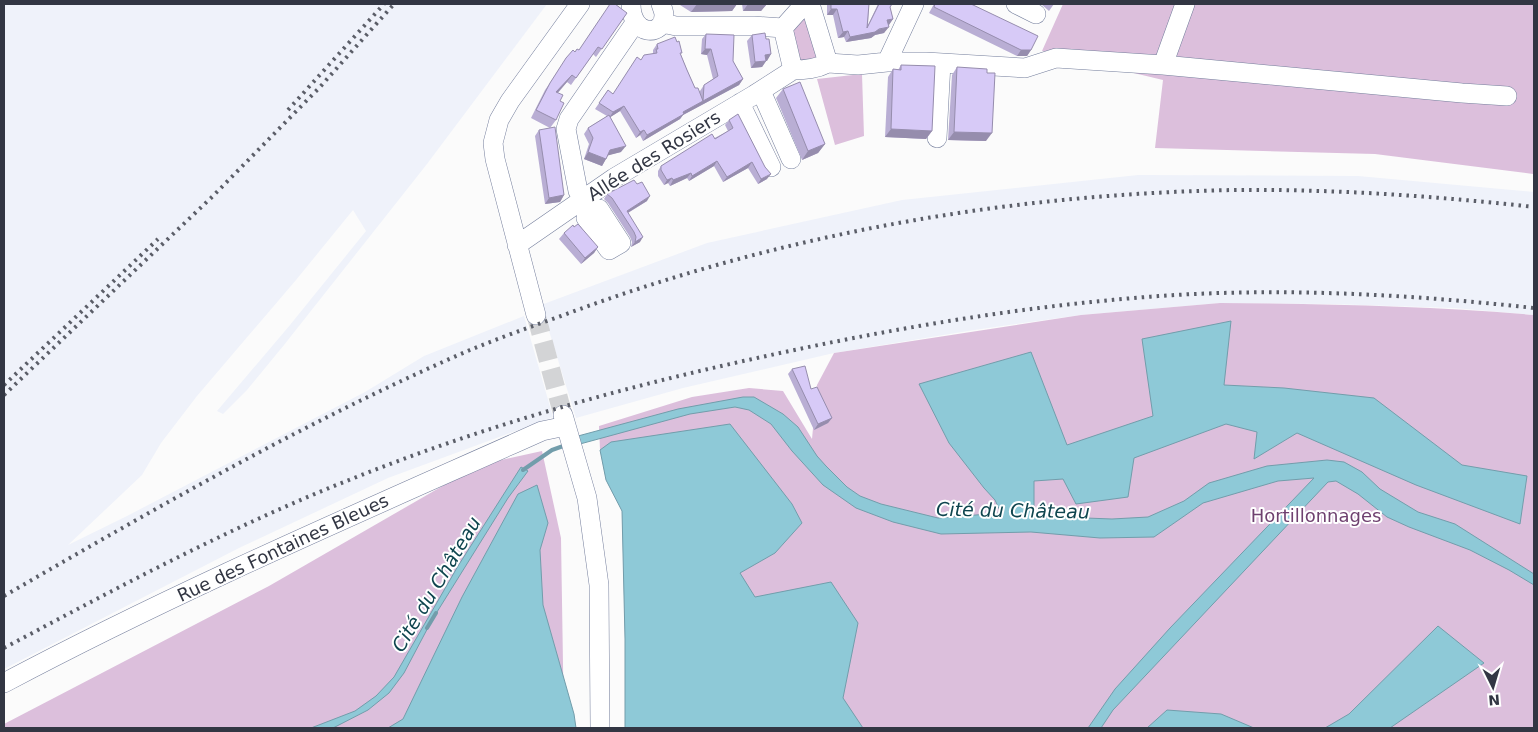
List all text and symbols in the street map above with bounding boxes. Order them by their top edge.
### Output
street label: Allée des Rosiers [583,106,724,205]
street label: Rue des Fontaines Bleues [174,489,392,606]
water label: Cité du Château [936,498,1090,522]
park label: Hortillonnages [1251,505,1381,526]
water label: Cité du Château [387,512,485,656]
north arrow [1468,662,1518,712]
text: N [1488,691,1501,708]

